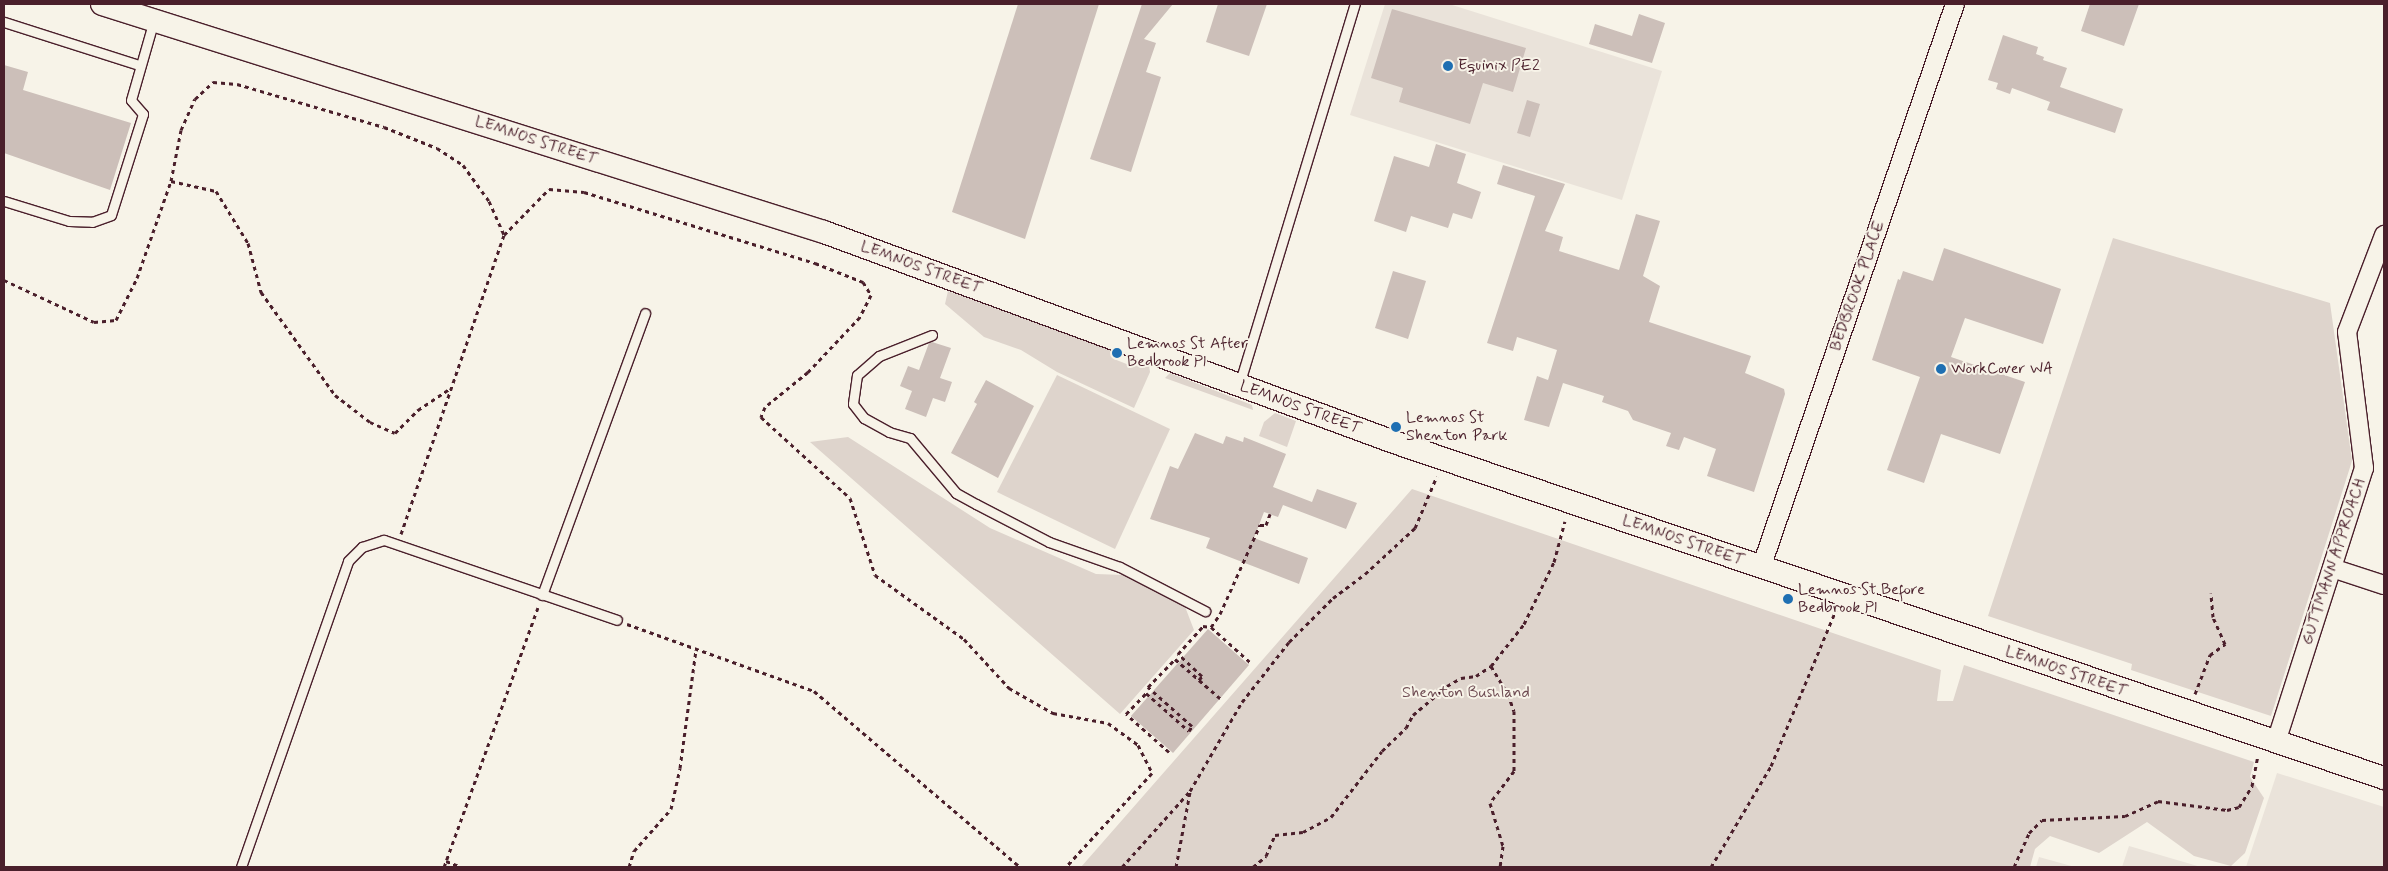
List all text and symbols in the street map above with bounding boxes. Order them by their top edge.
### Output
place label: Equinix PE2 [1458,56,1538,76]
marker: Equinix PE2 [1442,60,1454,72]
street label: LEMNOS STREET [472,112,600,170]
street label: BEDBROOK PLACE [1827,219,1889,353]
street label: LEMNOS STREET [857,237,985,299]
place label: Lemnos St After Bedbrook Pl [1127,334,1247,372]
marker: Lemnos St After Bedbrook Pl [1111,347,1123,359]
place label: WorkCover WA [1951,359,2055,379]
marker: WorkCover WA [1935,363,1947,375]
street label: LEMNOS STREET [1236,377,1364,439]
place label: Lemnos St Shenton Park [1406,408,1503,446]
marker: Lemnos St Shenton Park [1390,421,1402,433]
street label: GUTTMANN APPROACH [2298,476,2370,648]
street label: LEMNOS STREET [1619,511,1747,571]
place label: Lemnos St Before Bedbrook Pl [1798,580,1924,618]
marker: Lemnos St Before Bedbrook Pl [1782,593,1794,605]
street label: LEMNOS STREET [2002,642,2130,702]
park label: Shenton Bushland [1403,683,1529,703]

